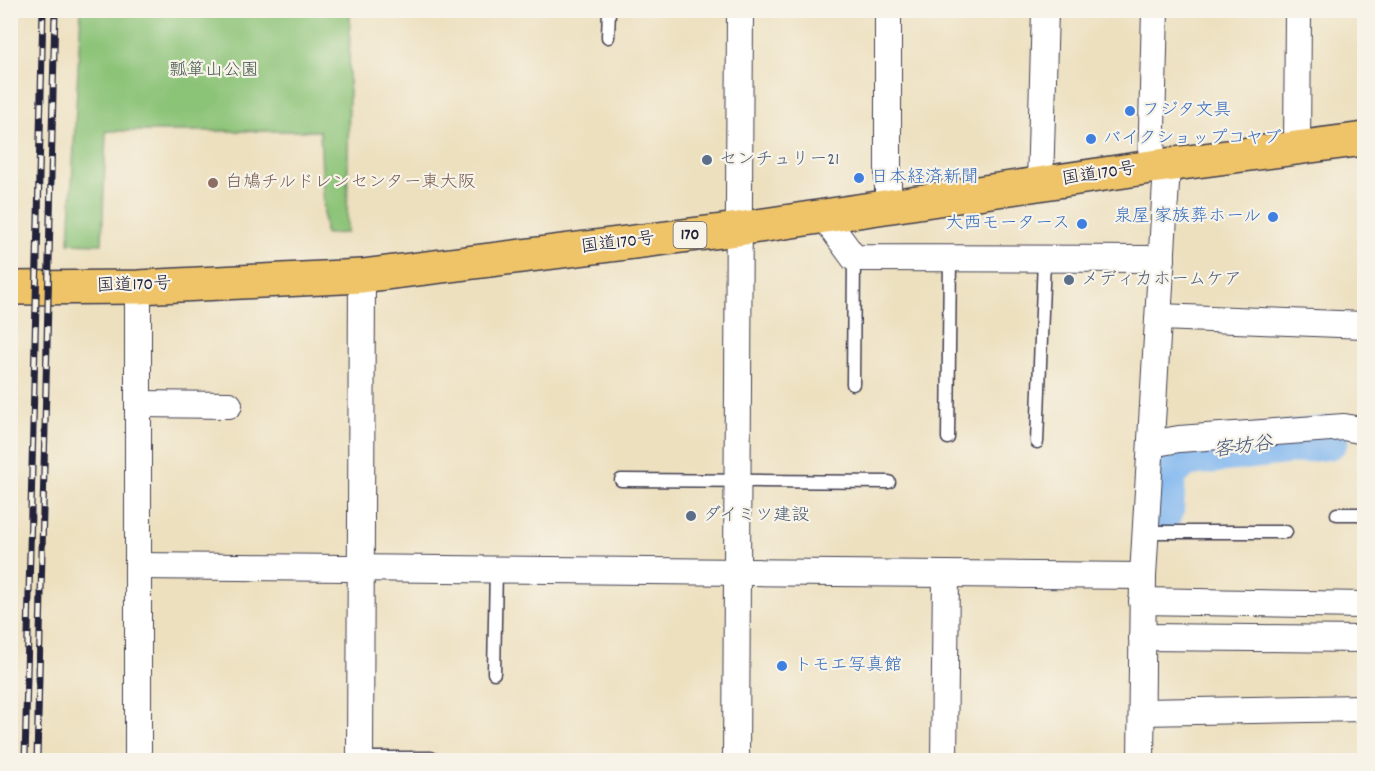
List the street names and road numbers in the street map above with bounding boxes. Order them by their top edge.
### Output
street label: 国道170号 [1060,157,1138,193]
road number: 170 [674,222,706,248]
street label: 国道170号 [579,227,657,261]
street label: 国道170号 [96,272,172,300]

